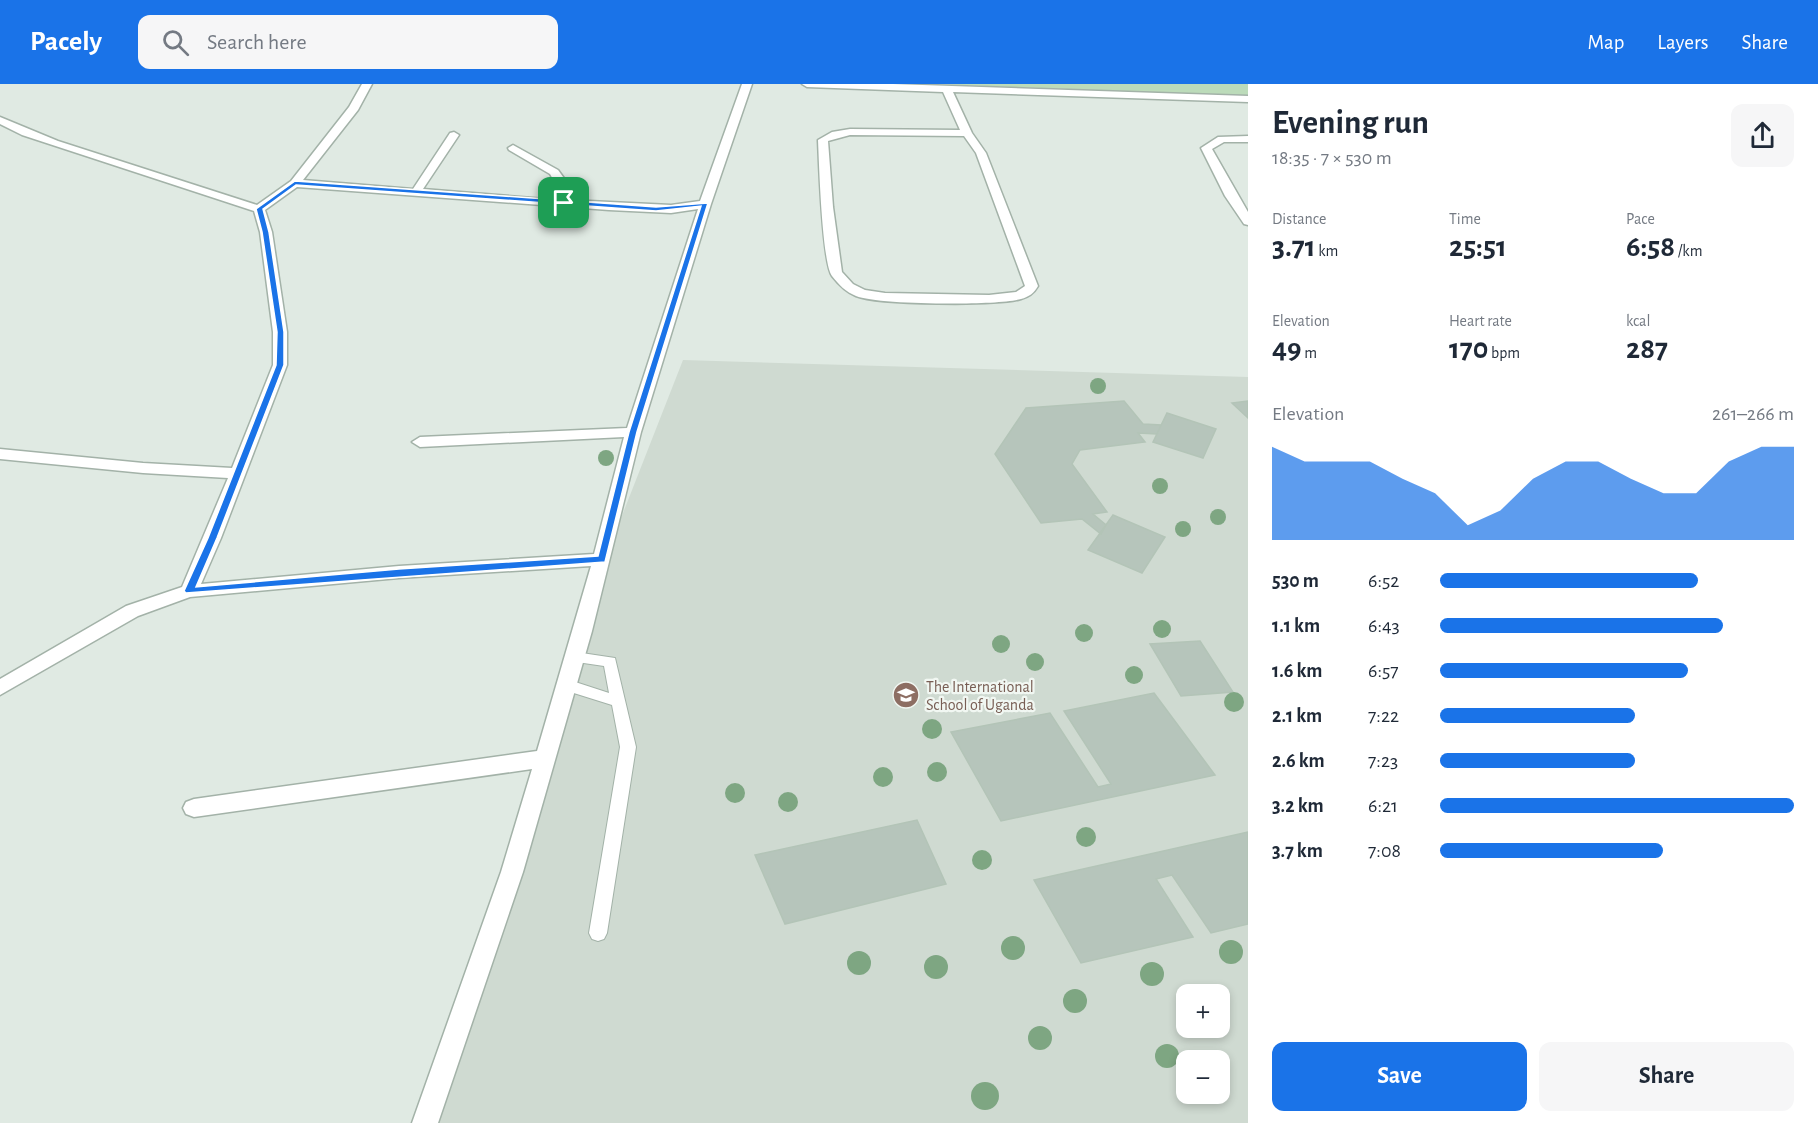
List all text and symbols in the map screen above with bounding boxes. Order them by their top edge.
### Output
search box [138,15,558,69]
icon: search [159,26,192,59]
text: Pacely [30,28,102,56]
text: Search here [207,31,307,53]
text: Map [1588,32,1624,53]
text: Layers [1657,32,1708,53]
text: Share [1741,32,1788,53]
button: share [1731,104,1794,167]
text: Evening run [1272,107,1429,140]
text: 18:35 · 7 × 530 m [1272,148,1392,168]
pin [538,177,589,228]
icon: arrive [547,186,580,219]
text: Distance [1272,211,1326,227]
text: Time [1449,211,1481,227]
text: Pace [1626,211,1655,227]
text: 3.71 [1272,232,1316,262]
text: 25:51 [1449,232,1507,262]
text: 6:58 [1626,232,1675,262]
text: km [1316,243,1338,259]
text: /km [1675,243,1702,259]
text: Elevation [1272,313,1330,329]
text: Heart rate [1449,313,1512,329]
text: kcal [1626,313,1650,329]
text: 49 [1272,334,1302,364]
text: 170 [1449,334,1488,364]
text: 287 [1626,334,1668,364]
text: m [1302,345,1317,361]
text: bpm [1488,345,1520,361]
text: Elevation [1272,404,1344,424]
text: 261–266 m [1712,404,1794,424]
text: 530 m [1272,571,1319,591]
text: 6:52 [1368,571,1399,591]
text: 1.1 km [1272,616,1320,636]
text: 6:43 [1368,616,1400,636]
text: 1.6 km [1272,661,1323,681]
text: 6:57 [1368,661,1399,681]
place label: The International School of Uganda [926,679,1034,713]
school or university icon: The International School of Uganda [891,680,921,710]
text: 2.1 km [1272,706,1322,726]
text: 7:22 [1368,706,1399,726]
text: 2.6 km [1272,751,1325,771]
text: 7:23 [1368,751,1398,771]
text: 3.2 km [1272,796,1324,816]
text: 6:21 [1368,796,1398,816]
text: 3.7 km [1272,841,1323,861]
text: 7:08 [1368,841,1401,861]
map controls [1176,984,1230,1104]
button: + [1176,984,1230,1038]
button: Save [1272,1042,1527,1111]
button: Share [1539,1042,1794,1111]
button: − [1176,1050,1230,1104]

